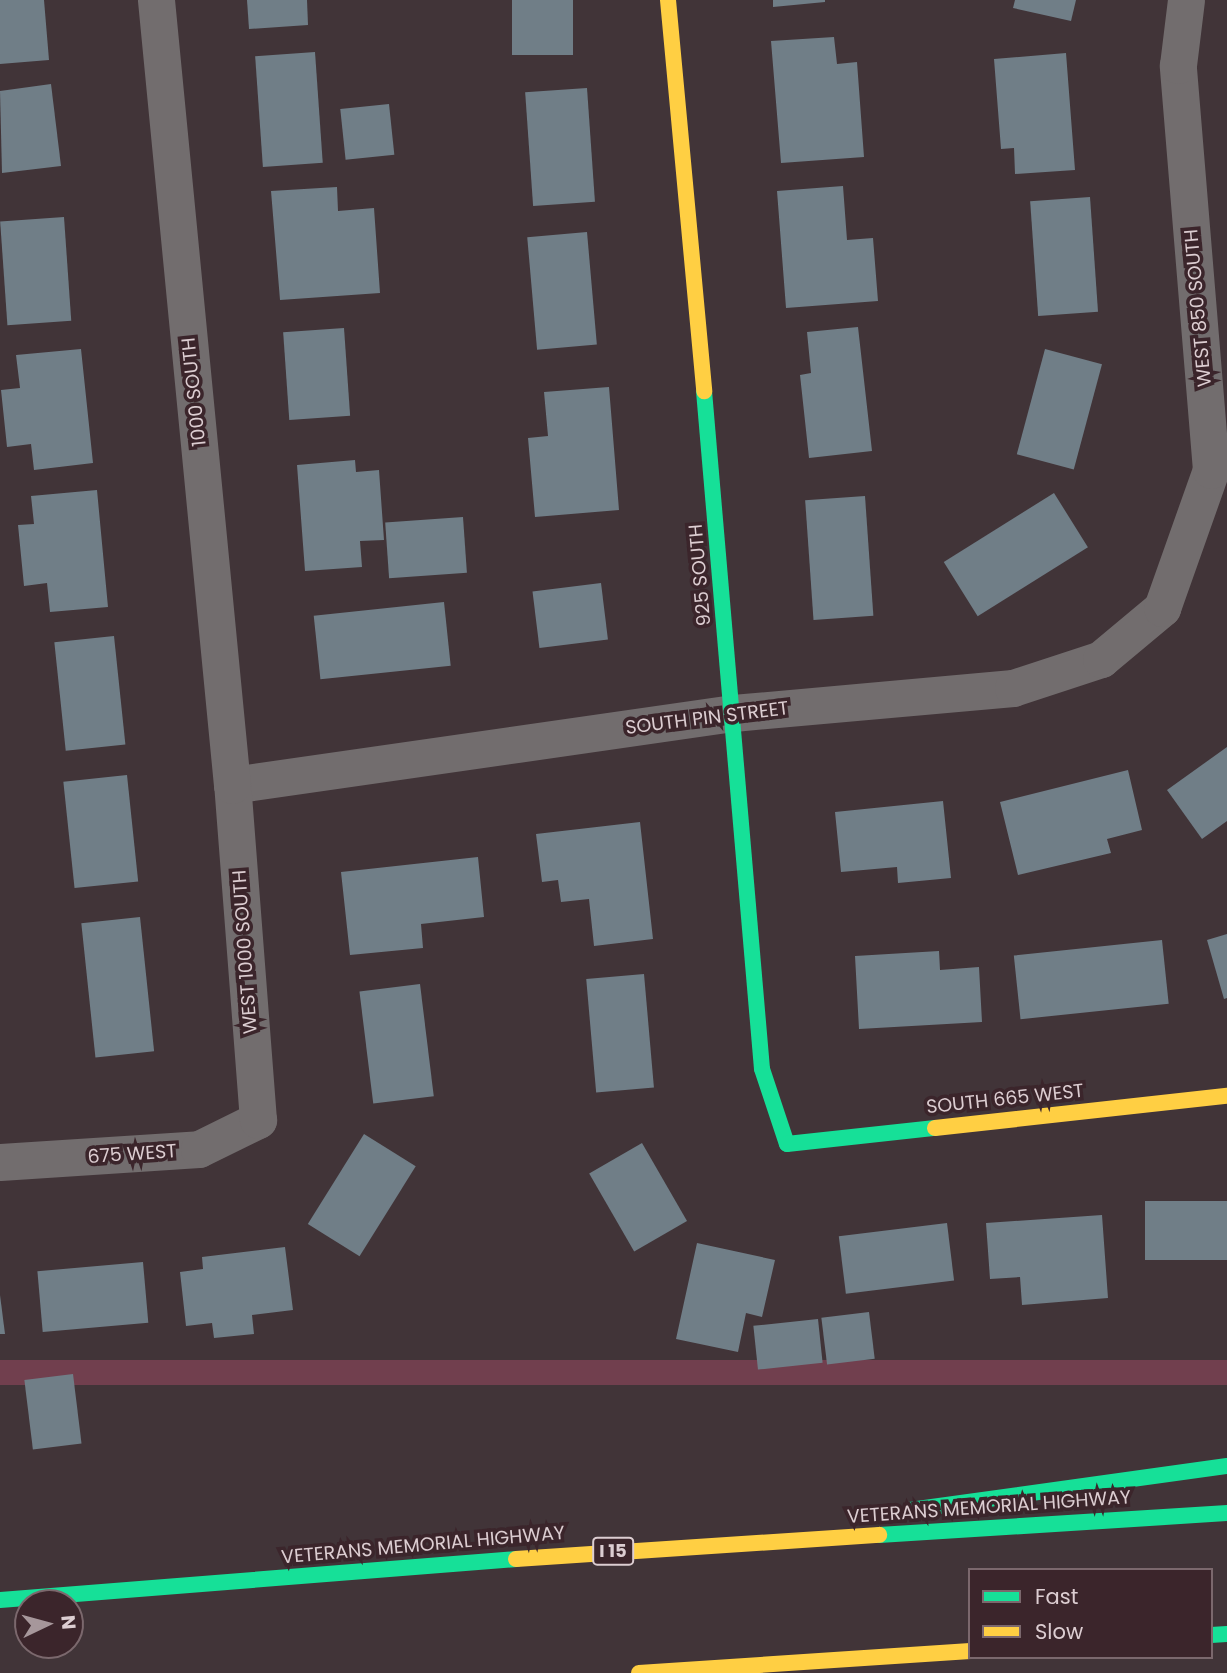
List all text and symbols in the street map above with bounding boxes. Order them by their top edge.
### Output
street label: WEST 850 SOUTH [1180,228,1216,388]
street label: 1000 SOUTH [177,336,211,448]
street label: 925 SOUTH [684,523,716,627]
street label: SOUTH PIN STREET [624,697,790,739]
street label: WEST 1000 SOUTH [228,869,262,1035]
street label: SOUTH 665 WEST [925,1079,1085,1119]
street label: 675 WEST [87,1140,177,1168]
street label: VETERANS MEMORIAL HIGHWAY [846,1486,1132,1528]
street label: VETERANS MEMORIAL HIGHWAY [280,1521,566,1569]
road number: I 15 [592,1536,634,1566]
legend [968,1568,1213,1659]
text: Fast [1035,1582,1078,1611]
north arrow [14,1589,84,1659]
text: N [54,1614,82,1631]
text: Slow [1035,1617,1083,1646]

